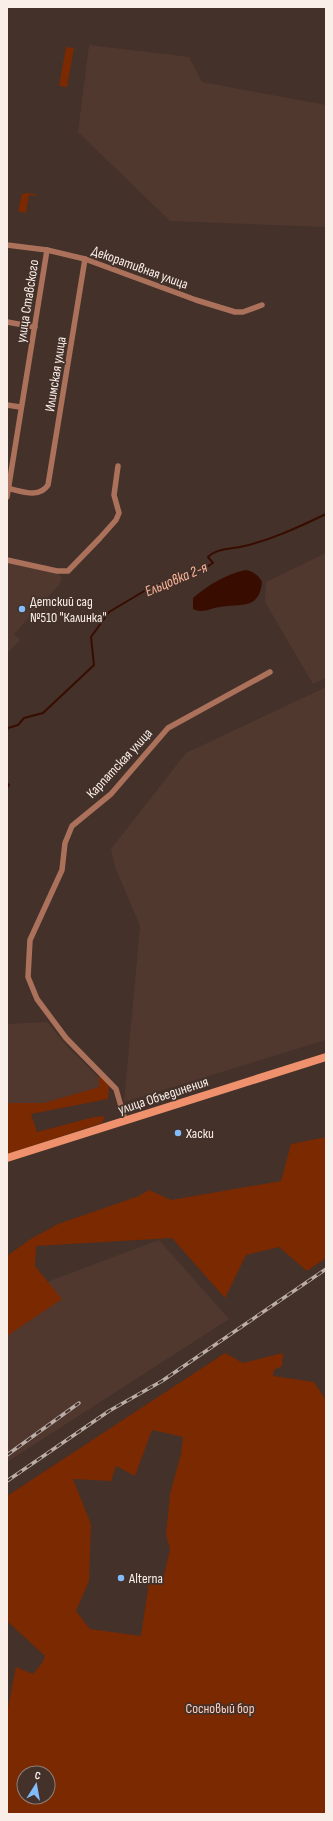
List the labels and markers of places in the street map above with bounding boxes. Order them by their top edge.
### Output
place label: Детский сад №510 "Калинка" [30,593,107,626]
marker: Детский сад №510 "Калинка" [17,604,27,614]
place label: Хаски [185,1125,214,1142]
marker: Хаски [173,1128,183,1138]
place label: Alterna [128,1570,163,1587]
marker: Alterna [116,1573,126,1583]

